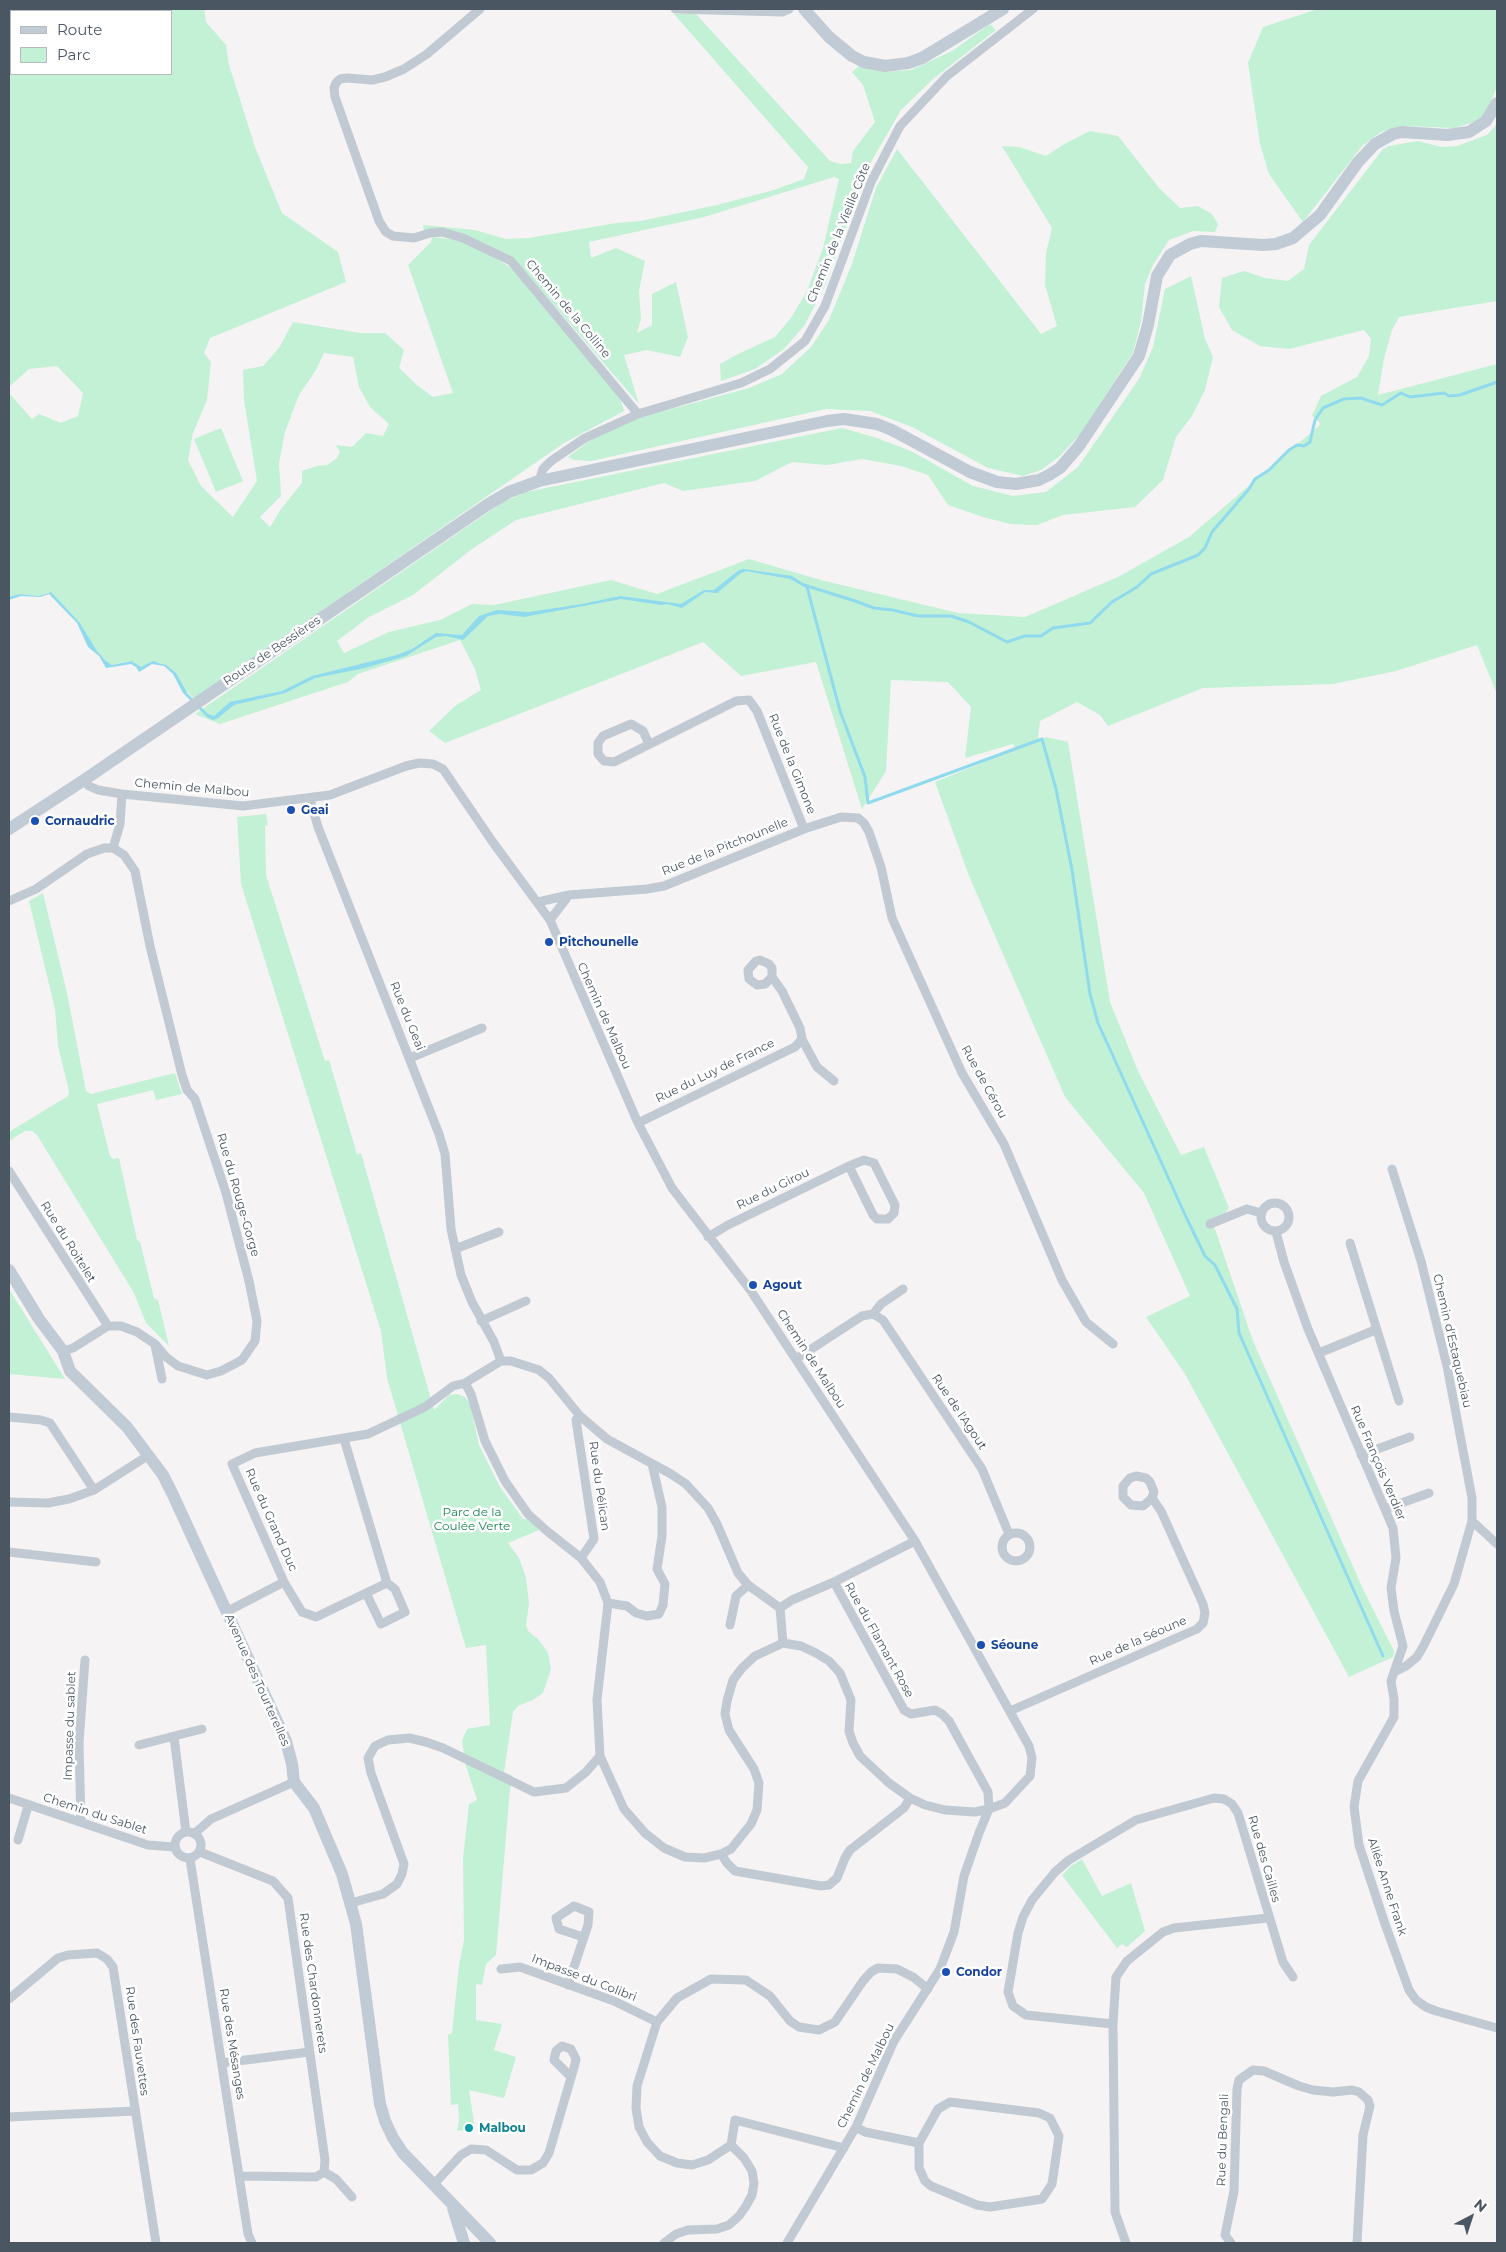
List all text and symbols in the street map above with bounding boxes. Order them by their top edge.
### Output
legend [10,10,172,75]
text: Route [57,20,102,39]
text: Parc [57,45,91,64]
street label: Chemin de la Vieille Côte [804,161,874,305]
street label: Chemin de la Colline [523,257,613,361]
street label: Route de Bessières [221,613,323,689]
street label: Rue de la Gimone [765,712,819,816]
street label: Chemin de Malbou [134,776,250,800]
place label: Geai [301,803,329,817]
marker: Geai [285,804,297,816]
place label: Cornaudric [45,814,115,828]
marker: Cornaudric [29,815,41,827]
street label: Rue de la Pitchounelle [660,815,790,879]
place label: Pitchounelle [559,935,639,949]
marker: Pitchounelle [543,936,555,948]
street label: Chemin de Malbou [574,960,634,1072]
street label: Rue du Geai [387,979,427,1053]
street label: Rue du Luy de France [653,1036,777,1106]
street label: Rue de Cérou [958,1043,1010,1121]
street label: Rue du Rouge-Gorge [213,1132,263,1258]
street label: Rue du Girou [734,1165,812,1213]
street label: Rue du Roitelet [37,1199,99,1285]
street label: Chemin d'Estaquebiau [1430,1273,1474,1409]
place label: Agout [763,1278,802,1292]
marker: Agout [747,1279,759,1291]
street label: Chemin de Malbou [774,1307,848,1411]
street label: Rue de l'Agout [928,1371,990,1453]
street label: Rue François Verdier [1347,1403,1409,1523]
street label: Rue du Pélican [586,1440,612,1532]
street label: Rue du Grand Duc [242,1466,300,1574]
park label: Parc de la Coulée Verte [434,1505,510,1533]
street label: Rue du Flamant Rose [841,1580,917,1700]
street label: Avenue des Tourterelles [221,1612,293,1748]
street label: Rue de la Séoune [1087,1613,1189,1669]
place label: Séoune [991,1638,1038,1652]
marker: Séoune [975,1639,987,1651]
street label: Impasse du sablet [61,1671,79,1781]
street label: Chemin du Sablet [41,1790,149,1838]
street label: Rue des Cailles [1245,1814,1283,1904]
street label: Allée Anne Frank [1364,1836,1410,1938]
street label: Rue des Chardonnerets [296,1912,330,2054]
street label: Impasse du Colibri [529,1951,639,2005]
place label: Condor [956,1965,1002,1979]
marker: Condor [940,1966,952,1978]
street label: Rue des Fauvettes [122,1986,152,2096]
street label: Rue des Mésanges [216,1987,248,2101]
street label: Chemin de Malbou [834,2021,898,2131]
street label: Rue du Bengali [1214,2093,1232,2187]
place label: Malbou [479,2121,526,2135]
marker: Malbou [463,2122,475,2134]
north arrow [1446,2192,1496,2242]
text: N [1471,2195,1491,2216]

